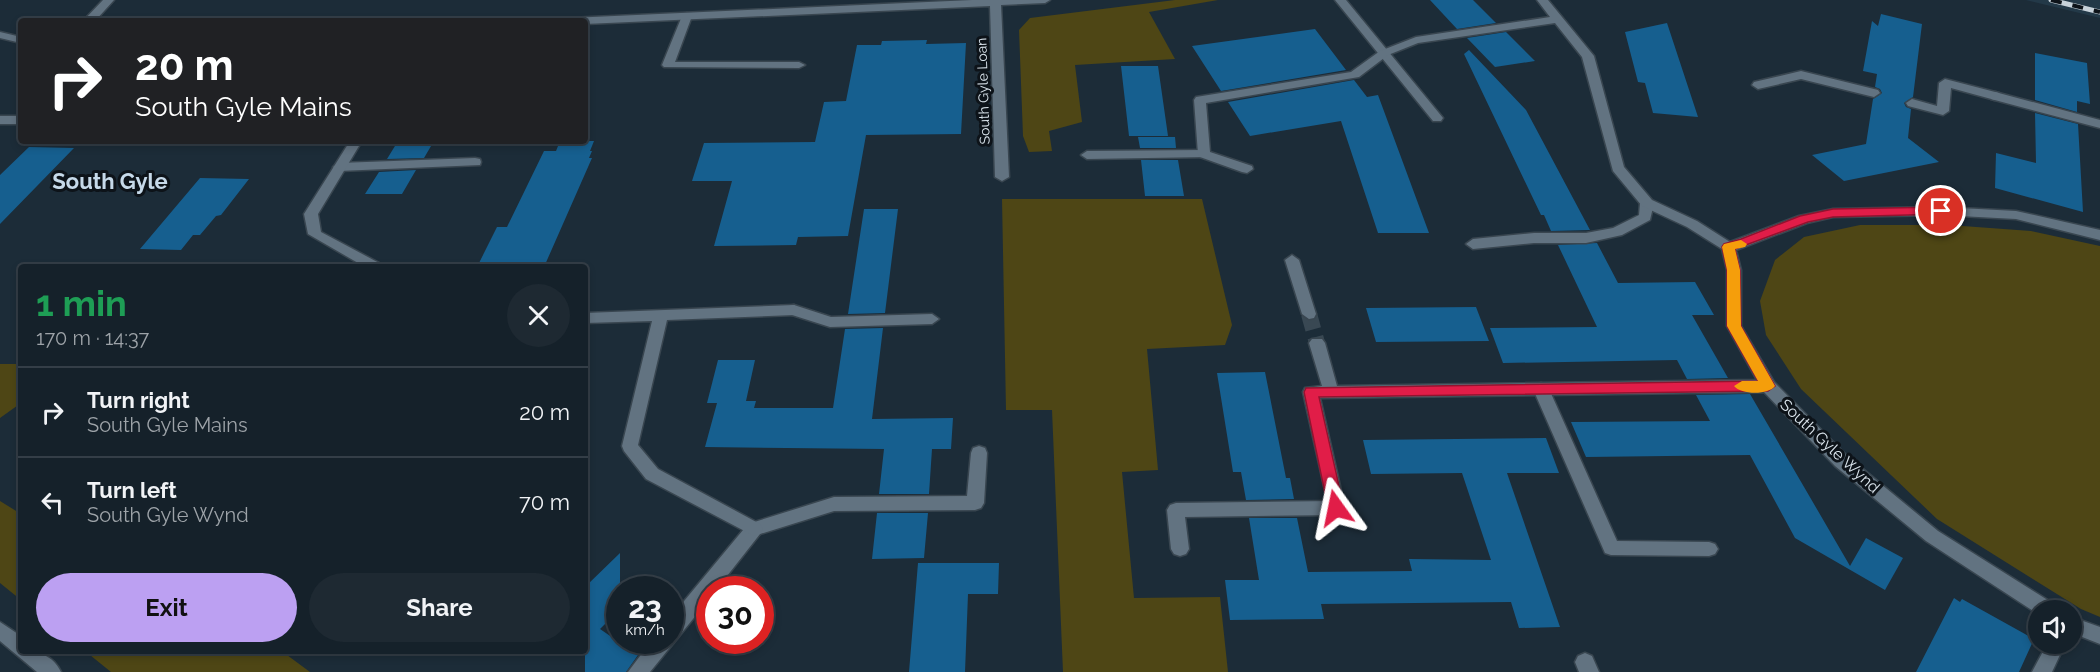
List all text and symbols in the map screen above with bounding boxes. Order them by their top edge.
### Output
street label: South Gyle Loan [973,37,993,145]
text: 20 m [135,41,234,90]
icon: right [36,42,114,120]
text: South Gyle Mains [135,91,352,122]
district label: South Gyle [52,168,168,194]
pin [1915,185,1966,236]
icon: arrive [1924,194,1957,227]
text: 1 min [36,282,127,324]
button: close [507,284,570,347]
text: 170 m · 14:37 [36,326,149,350]
text: Turn right [87,387,190,413]
street label: South Gyle Wynd [1776,395,1884,497]
icon: right [36,396,69,429]
text: 20 m [519,399,570,425]
text: South Gyle Mains [87,413,248,437]
position arrow [1304,476,1368,540]
text: Turn left [87,477,177,503]
icon: left [36,486,69,519]
text: 70 m [519,489,570,515]
text: South Gyle Wynd [87,503,249,527]
button: Exit [36,573,297,642]
button: Share [309,573,570,642]
speed limit sign: 30 [696,576,774,654]
text: 23 [628,590,662,625]
map controls [2028,600,2082,654]
button: sound [2028,600,2082,654]
text: km/h [625,621,665,639]

